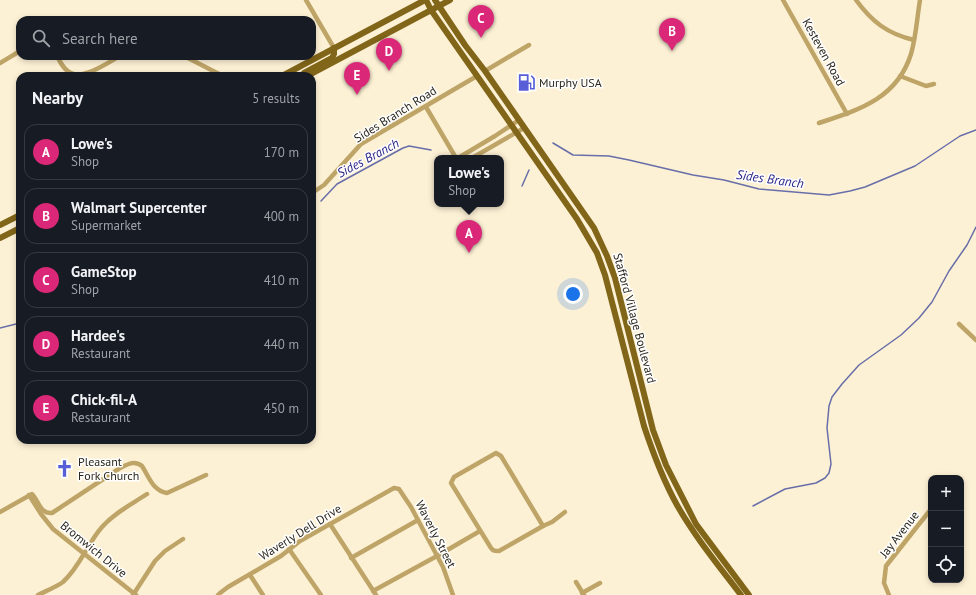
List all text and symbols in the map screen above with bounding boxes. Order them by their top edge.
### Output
pin: C [468,5,494,38]
search box [16,16,316,60]
street label: Kesteven Road [799,16,849,88]
pin: B [659,18,685,51]
icon: search [30,27,52,49]
text: Search here [62,29,138,48]
pin: D [376,38,402,71]
pin: E [344,62,370,95]
fuel station icon: Murphy USA [516,72,536,92]
place label: Murphy USA [539,75,602,90]
street label: Sides Branch Road [351,83,439,145]
text: Nearby [32,87,83,109]
text: 5 results [252,90,300,107]
text: Lowe's [71,134,113,153]
water label: Sides Branch [334,134,402,182]
text: A [42,144,50,161]
text: 170 m [264,144,299,161]
text: Shop [71,153,99,170]
popup [434,155,504,207]
text: Lowe's [448,163,490,182]
water label: Sides Branch [735,166,805,192]
text: Shop [448,182,476,199]
text: Walmart Supercenter [71,198,206,217]
text: B [42,208,50,225]
text: 400 m [264,208,299,225]
text: Supermarket [71,217,141,234]
pin: A [456,220,482,253]
street label: Stafford Village Boulevard [610,251,660,385]
text: GameStop [71,262,137,281]
text: C [42,272,50,289]
text: 410 m [264,272,299,289]
text: Shop [71,281,99,298]
your location [563,284,583,304]
text: Hardee's [71,326,125,345]
text: D [42,336,50,353]
text: 440 m [264,336,299,353]
text: Restaurant [71,345,130,362]
text: Chick-fil-A [71,390,137,409]
text: E [43,400,49,417]
text: 450 m [264,400,299,417]
text: Restaurant [71,409,130,426]
place label: Pleasant Fork Church [78,454,139,483]
church icon: Pleasant Fork Church [55,458,75,478]
map controls [928,475,964,583]
button: + [928,475,964,511]
street label: Waverly Street [413,498,459,570]
street label: Waverly Dell Drive [256,501,344,563]
street label: Jay Avenue [876,508,922,561]
button: − [928,511,964,547]
street label: Bromwich Drive [58,518,130,580]
button: locate [928,547,964,583]

